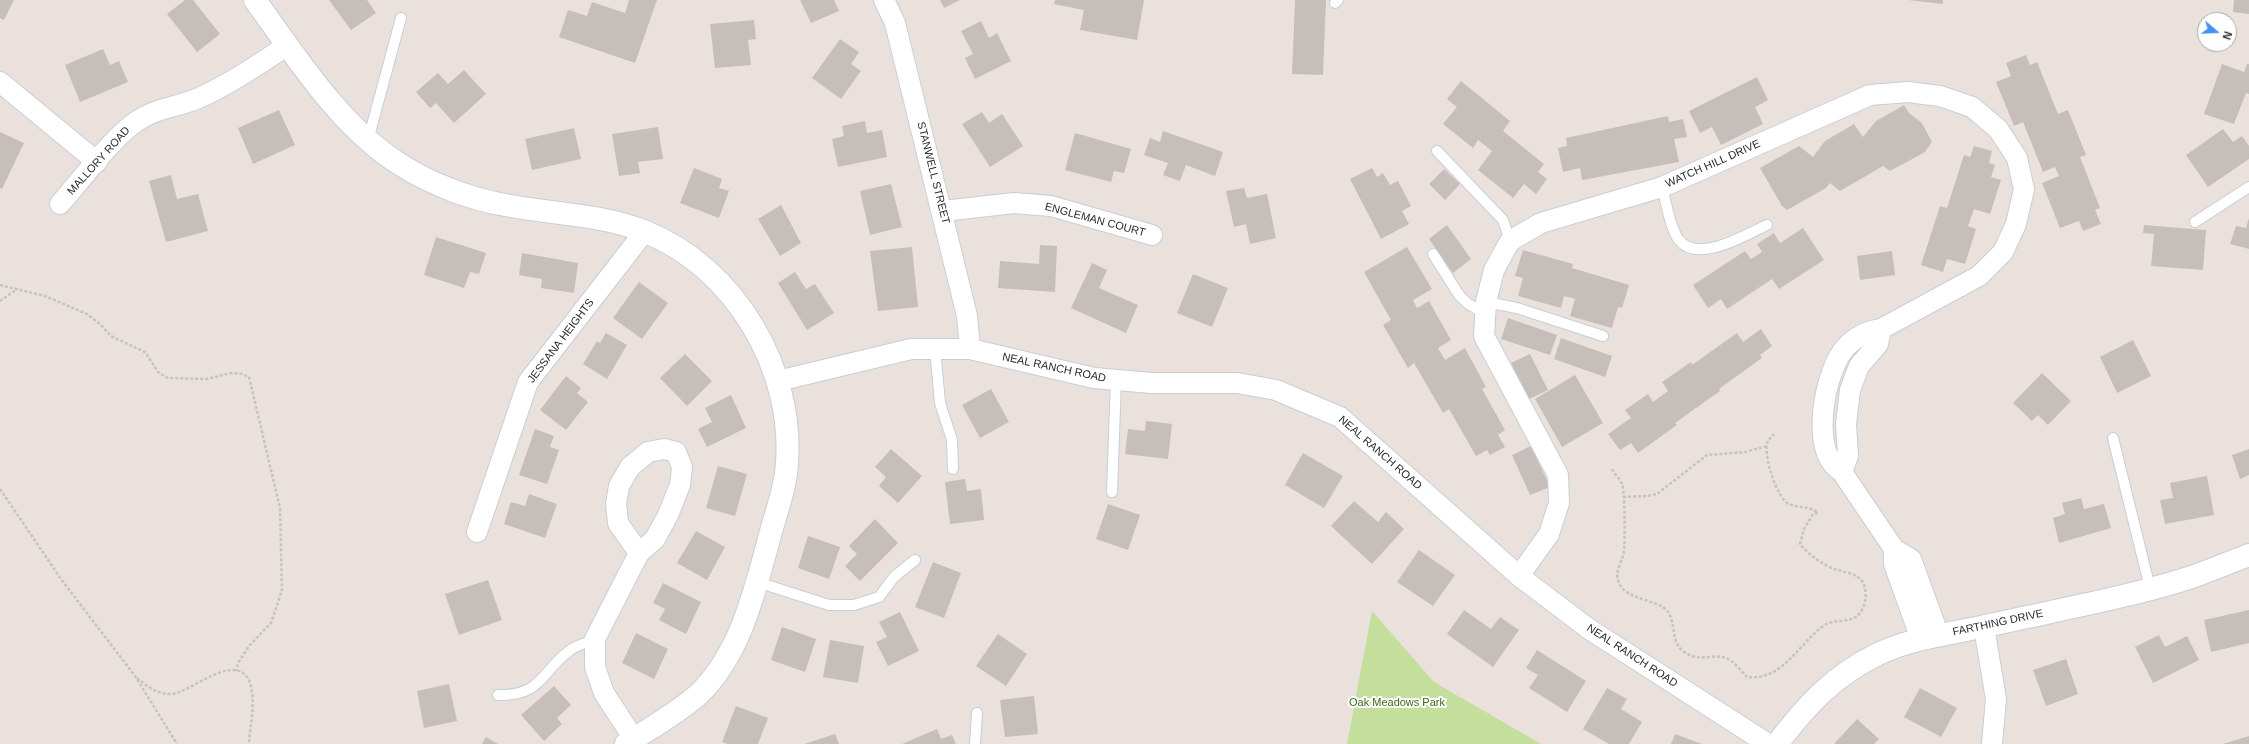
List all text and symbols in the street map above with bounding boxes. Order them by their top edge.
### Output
north arrow [2197,12,2237,52]
text: N [2220,30,2234,41]
street label: STANWELL STREET [914,120,952,226]
street label: MALLORY ROAD [65,124,133,198]
street label: WATCH HILL DRIVE [1664,137,1762,191]
street label: ENGLEMAN COURT [1043,200,1147,240]
street label: JESSANA HEIGHTS [525,296,597,386]
street label: NEAL RANCH ROAD [1001,351,1107,385]
street label: NEAL RANCH ROAD [1336,413,1424,493]
street label: FARTHING DRIVE [1952,607,2044,639]
street label: NEAL RANCH ROAD [1584,622,1680,690]
park label: Oak Meadows Park [1349,696,1445,710]

